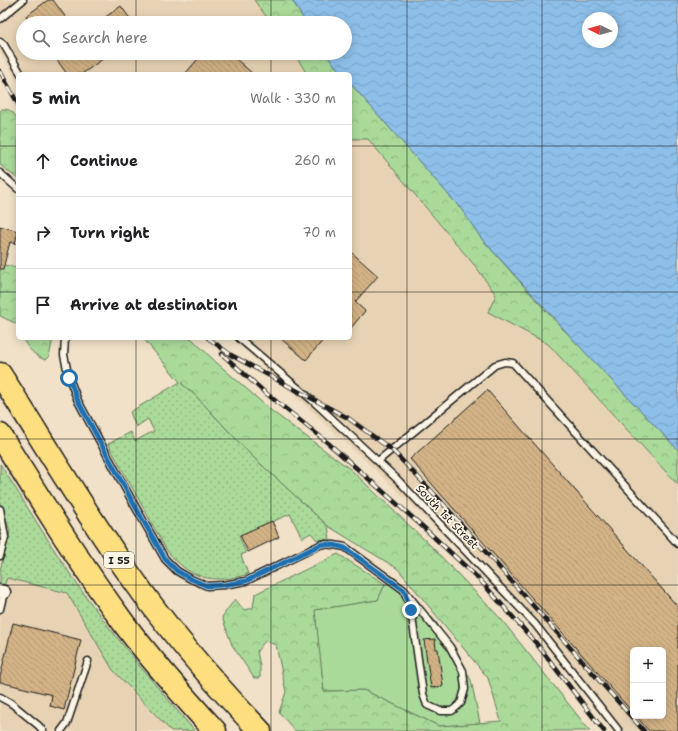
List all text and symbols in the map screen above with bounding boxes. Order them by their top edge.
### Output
north arrow [582,12,618,48]
search box [16,16,352,60]
icon: search [30,27,52,49]
text: Search here [62,28,148,48]
text: 5 min [32,87,80,109]
text: Walk · 330 m [250,90,336,107]
icon: ahead [32,150,54,172]
text: Continue [70,151,138,171]
text: 260 m [294,152,336,169]
icon: right [32,222,54,244]
text: Turn right [70,223,150,243]
text: 70 m [302,224,336,241]
icon: arrive [32,294,54,316]
text: Arrive at destination [70,295,238,315]
route start [60,369,78,387]
street label: South 1st Street [412,481,482,553]
road number: I 55 [104,552,134,568]
route end [402,601,420,619]
map controls [630,647,666,719]
button: + [630,647,666,683]
button: − [630,683,666,719]

